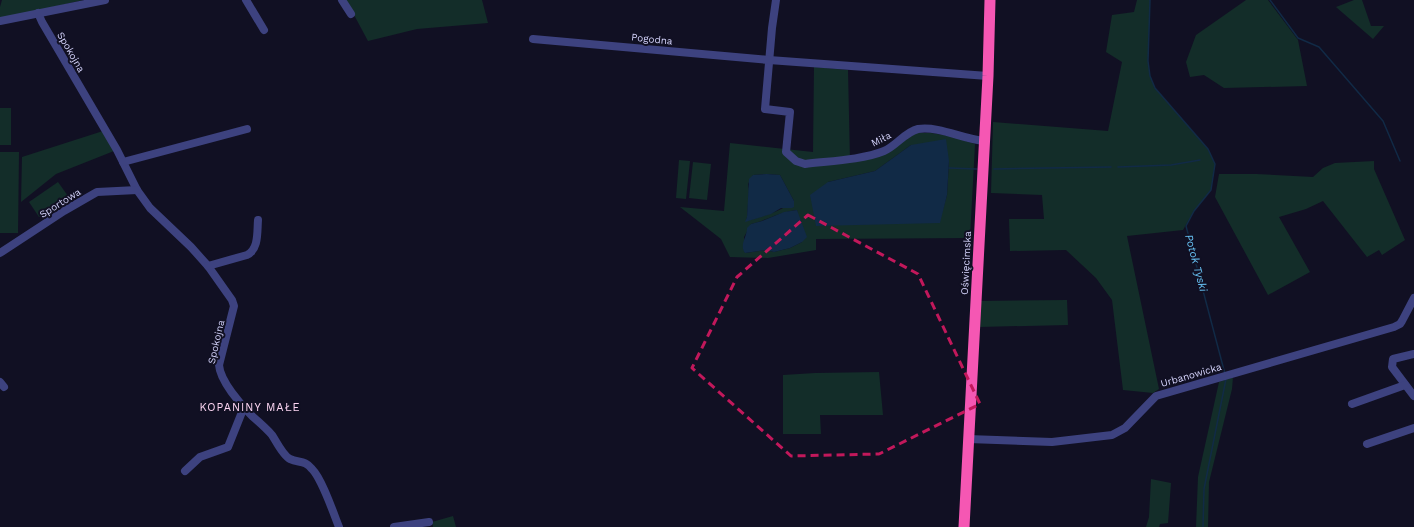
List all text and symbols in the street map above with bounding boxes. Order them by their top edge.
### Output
street label: Spokojna [55,30,87,74]
street label: Pogodna [631,31,674,47]
street label: Miła [869,129,893,148]
street label: Sportowa [37,186,83,220]
street label: Oświęcimska [959,231,973,295]
water label: Potok Tyski [1182,233,1210,294]
street label: Spokojna [206,319,226,365]
street label: Urbanowicka [1159,361,1223,389]
district label: KOPANINY MAŁE [199,401,301,414]

